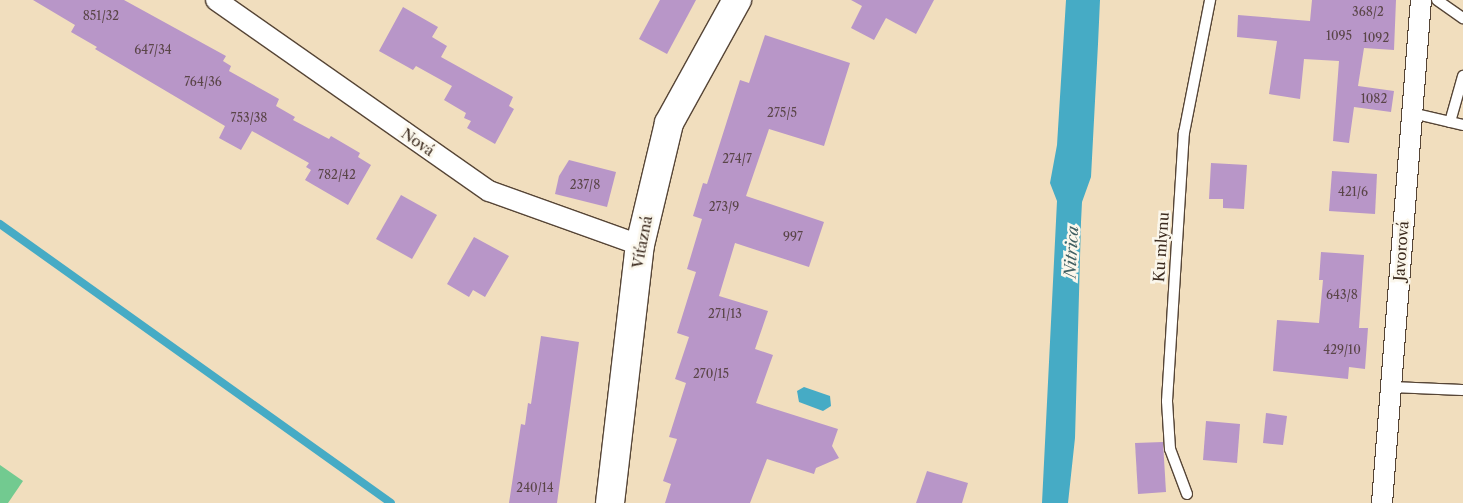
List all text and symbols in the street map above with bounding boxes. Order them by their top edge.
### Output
house number: 368/2 [1352,5,1384,19]
house number: 851/32 [83,9,119,23]
house number: 1095 [1326,29,1352,43]
house number: 1092 [1363,31,1389,45]
house number: 647/34 [134,43,172,57]
house number: 764/36 [184,75,222,89]
house number: 1082 [1361,92,1387,106]
house number: 275/5 [767,106,797,120]
house number: 753/38 [231,111,267,125]
street label: Nová [398,124,438,160]
house number: 274/7 [722,152,752,166]
house number: 782/42 [318,168,356,182]
house number: 237/8 [570,178,600,192]
house number: 421/6 [1338,185,1368,199]
house number: 273/9 [709,200,739,214]
street label: Ku mlynu [1150,211,1172,283]
street label: Víťazná [628,214,656,270]
street label: Javorová [1390,220,1412,282]
water label: Nitrica [1060,225,1082,279]
house number: 997 [783,230,803,244]
house number: 643/8 [1326,288,1358,302]
house number: 271/13 [708,307,742,321]
house number: 429/10 [1323,343,1361,357]
house number: 270/15 [693,367,729,381]
house number: 240/14 [516,481,554,495]

